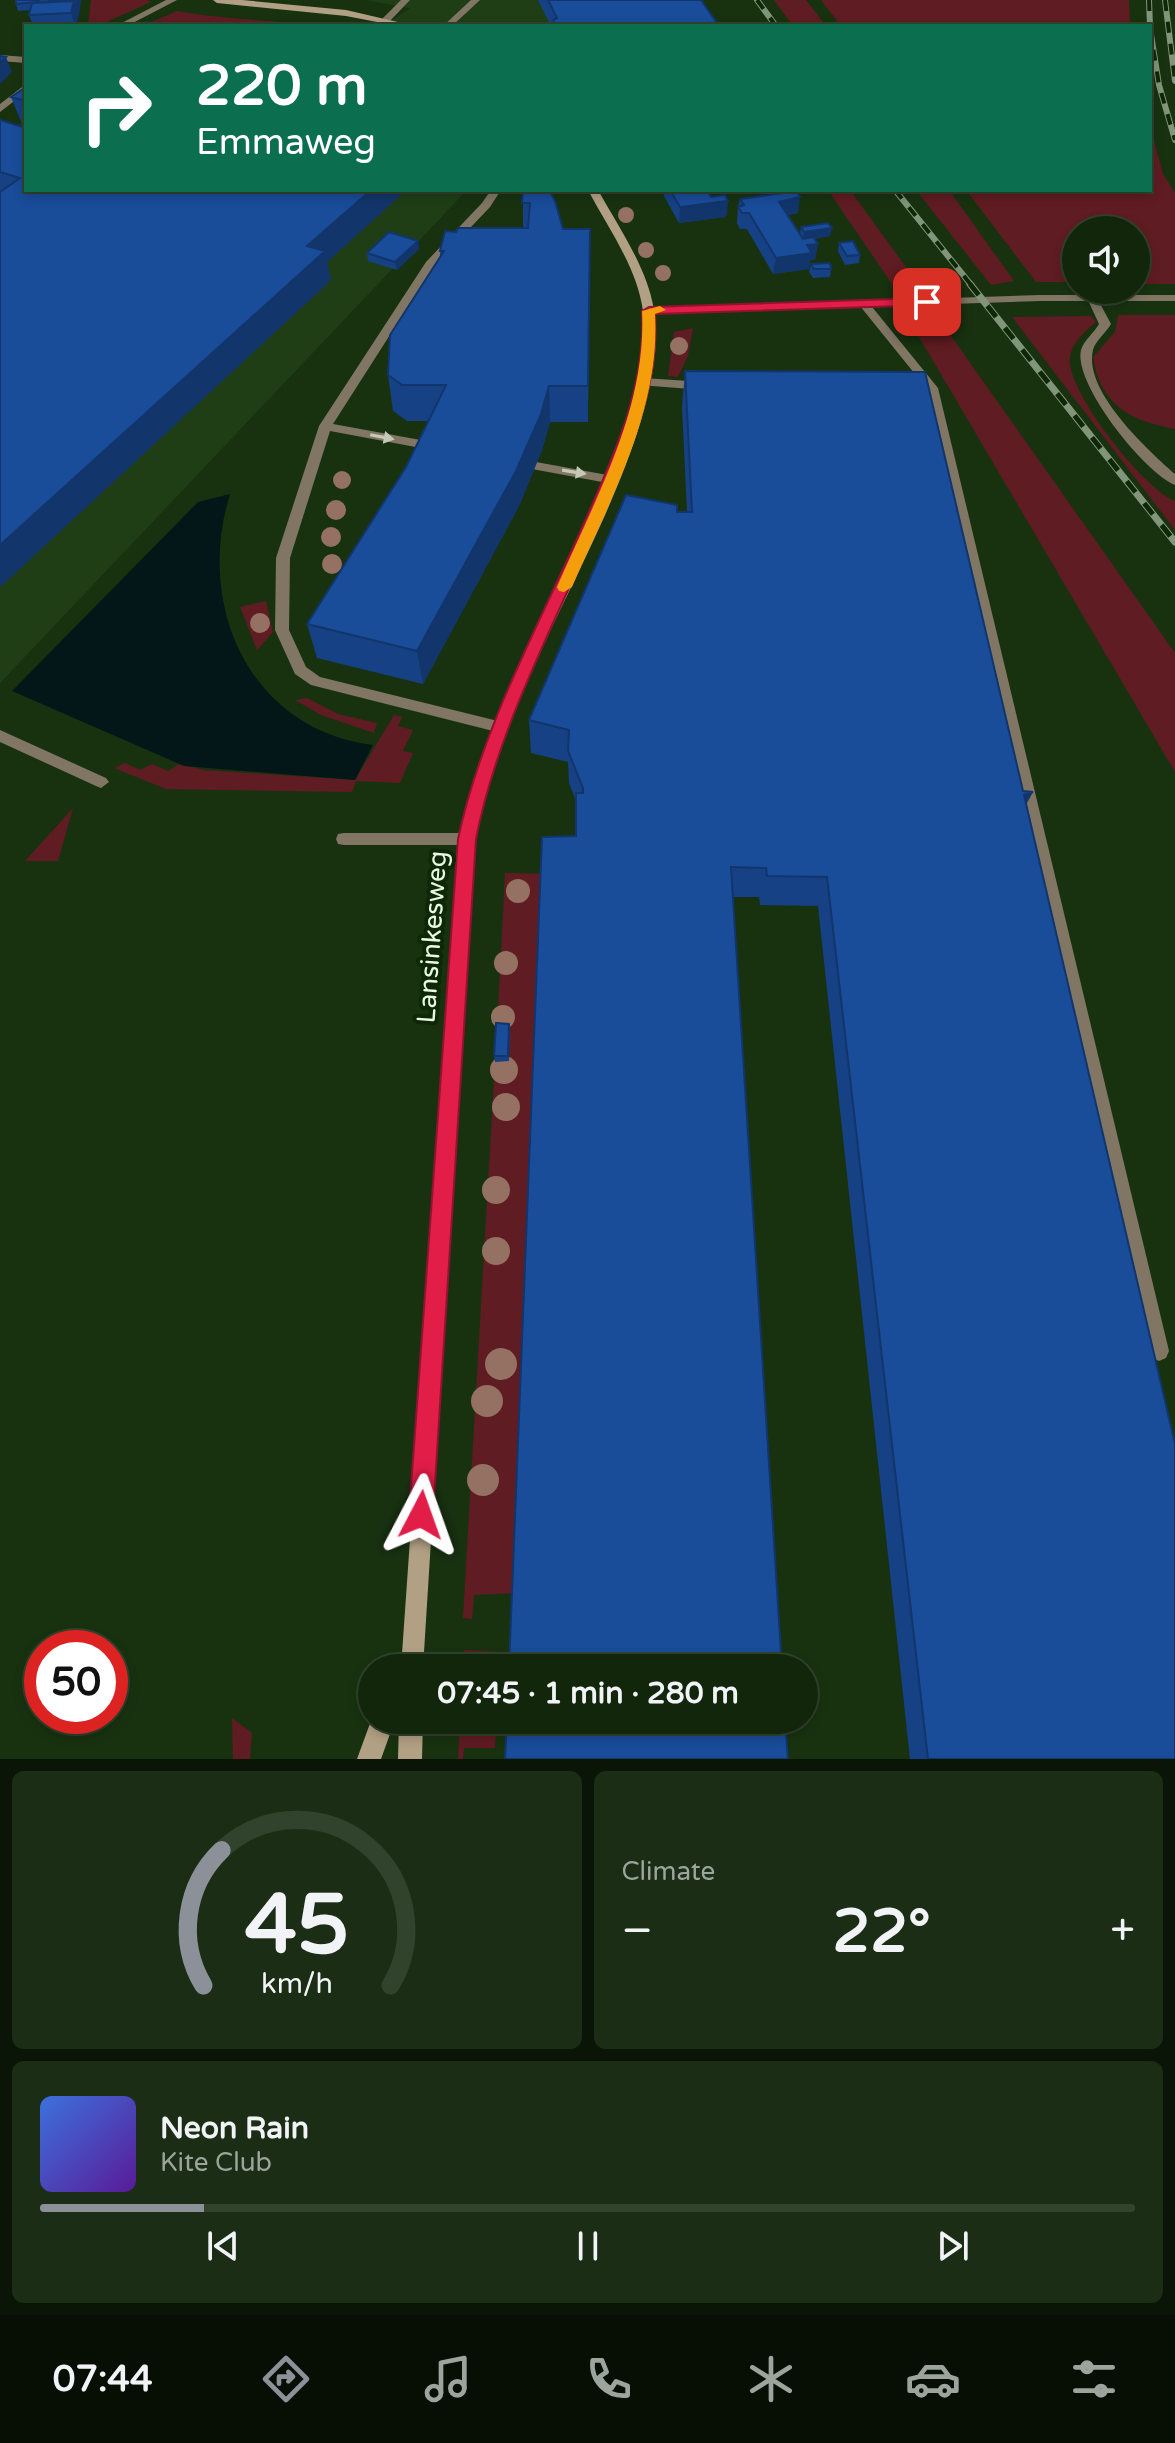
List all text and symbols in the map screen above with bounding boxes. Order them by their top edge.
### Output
text: 220 m [196,53,367,120]
icon: right [64,56,168,160]
text: Emmaweg [196,121,376,164]
map controls [1062,216,1150,304]
button: sound [1062,216,1150,304]
pin [893,268,961,336]
icon: arrive [905,280,949,324]
one-way arrow [370,431,395,444]
one-way arrow [562,466,587,479]
street label: Lansinkesweg [411,850,453,1024]
position arrow [379,1473,463,1557]
speed limit sign: 50 [24,1630,128,1734]
text: 07:45 · 1 min · 280 m [437,1675,739,1712]
text: Climate [622,1856,715,1887]
text: 45 [245,1876,349,1976]
text: 22° [833,1896,931,1968]
text: − [622,1905,653,1958]
text: + [1110,1905,1135,1958]
text: km/h [261,1967,333,2001]
text: Neon Rain [160,2110,309,2147]
text: Kite Club [160,2147,272,2178]
icon: previous [201,2224,245,2268]
icon: pause [566,2224,610,2268]
icon: next [931,2224,975,2268]
icon: directions [258,2351,314,2407]
icon: music [420,2351,476,2407]
icon: phone [581,2351,637,2407]
icon: climate [743,2351,799,2407]
icon: car [905,2351,961,2407]
icon: filters [1066,2351,1122,2407]
text: 07:44 [53,2358,153,2401]

